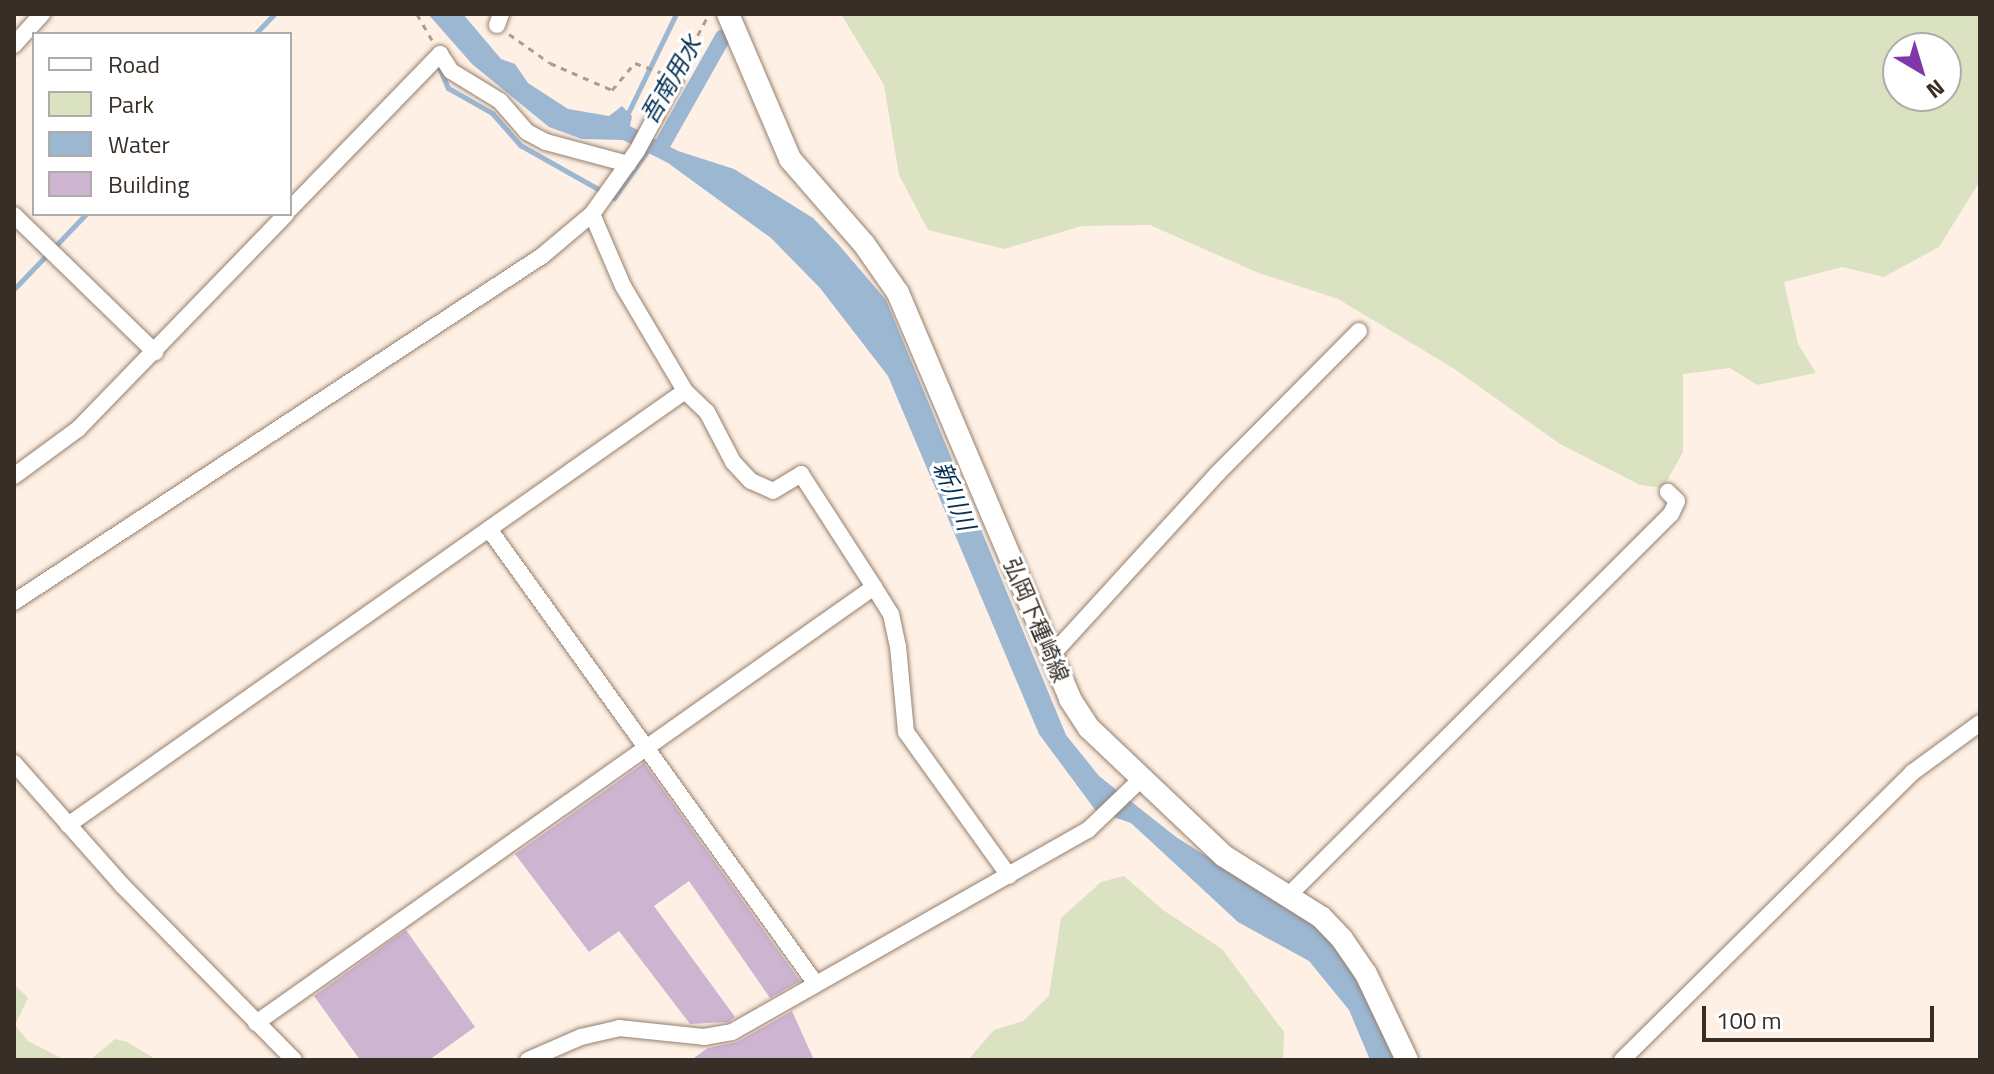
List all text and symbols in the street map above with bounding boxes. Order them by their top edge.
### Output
water label: 吾南用水 [635,31,707,129]
legend [32,32,292,216]
north arrow [1882,32,1962,112]
text: Road [108,46,160,82]
text: N [1919,71,1952,107]
text: Park [108,86,154,122]
text: Water [108,126,170,162]
text: Building [108,166,190,202]
water label: 新川川 [927,457,981,535]
street label: 弘岡下種崎線 [998,554,1074,686]
scale bar [1706,990,1938,1040]
text: 100 m [1716,1002,1782,1038]

